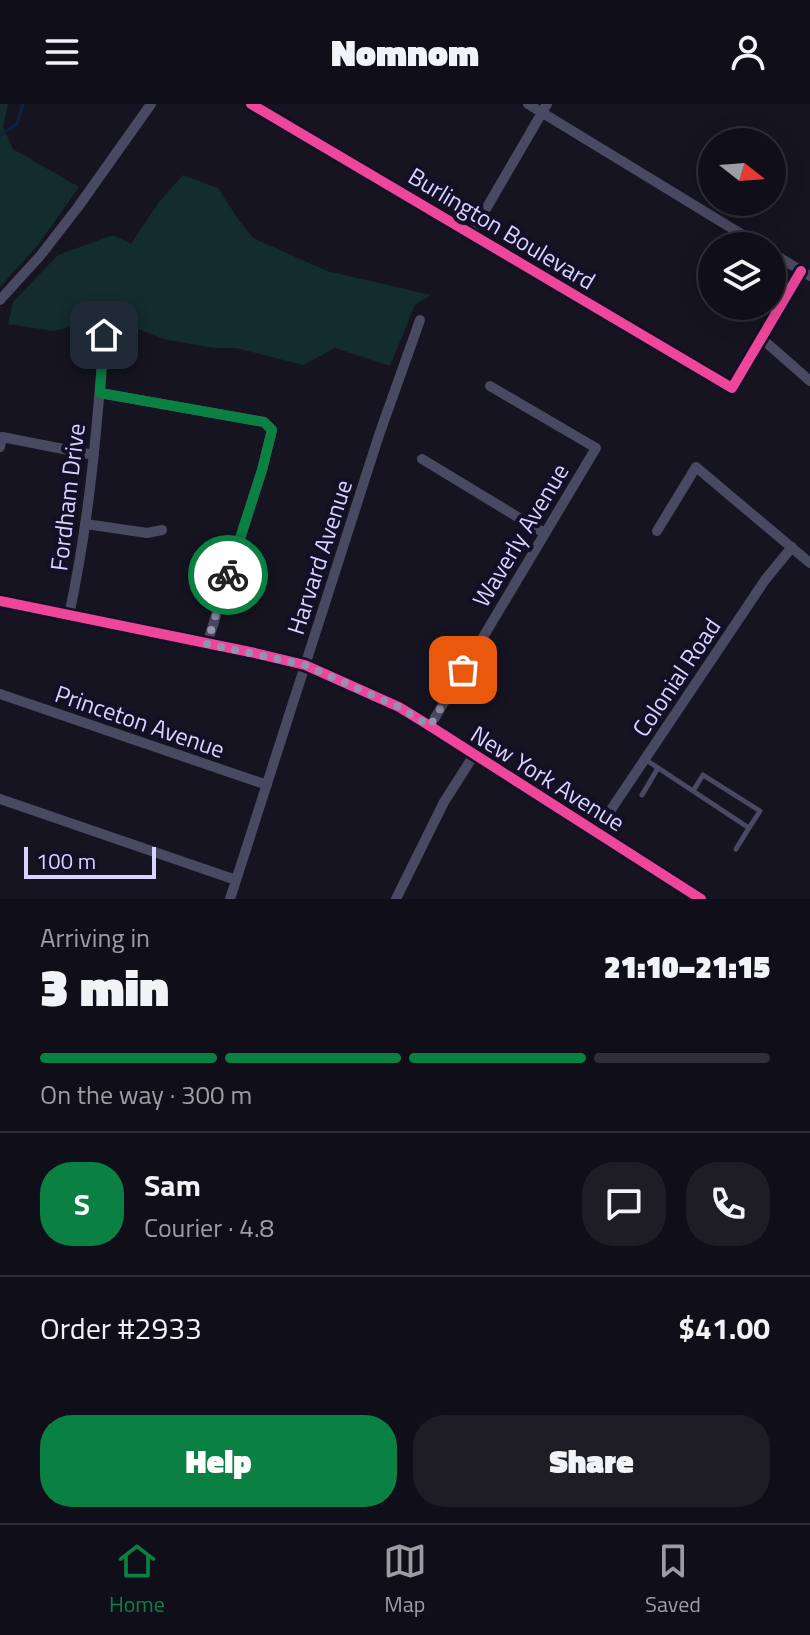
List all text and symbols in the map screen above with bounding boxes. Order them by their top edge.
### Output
text: Nomnom [331,25,479,80]
icon: menu [40,30,84,74]
icon: person [726,30,770,74]
north arrow [698,128,786,216]
map controls [698,128,786,320]
street label: Burlington Boulevard [402,158,602,298]
button: layers [698,232,786,320]
pin [70,301,138,369]
icon: home [82,313,126,357]
street label: Fordham Drive [40,421,94,573]
street label: Waverly Avenue [463,456,577,614]
street label: Harvard Avenue [277,475,361,639]
courier [188,535,268,615]
icon: bike [206,553,250,597]
street label: Colonial Road [623,610,729,744]
pin [429,636,497,704]
icon: bag [441,648,485,692]
street label: Princeton Avenue [50,675,230,767]
street label: New York Avenue [464,716,632,840]
scale bar [24,843,156,879]
text: 100 m [36,844,96,878]
text: Arriving in [40,918,150,957]
text: 21:10–21:15 [604,944,770,990]
text: 3 min [40,947,169,1026]
text: On the way · 300 m [40,1075,252,1114]
text: Sam [144,1162,201,1208]
button: chat [582,1162,666,1246]
button: phone [686,1162,770,1246]
text: S [74,1181,90,1227]
text: Courier · 4.8 [144,1208,274,1247]
text: Order #2933 [40,1305,202,1351]
text: $41.00 [678,1305,770,1351]
button: Help [40,1415,397,1507]
button: Share [413,1415,770,1507]
tab: Home [109,1539,165,1621]
tab: Map [383,1539,427,1621]
tab: Saved [645,1539,701,1621]

